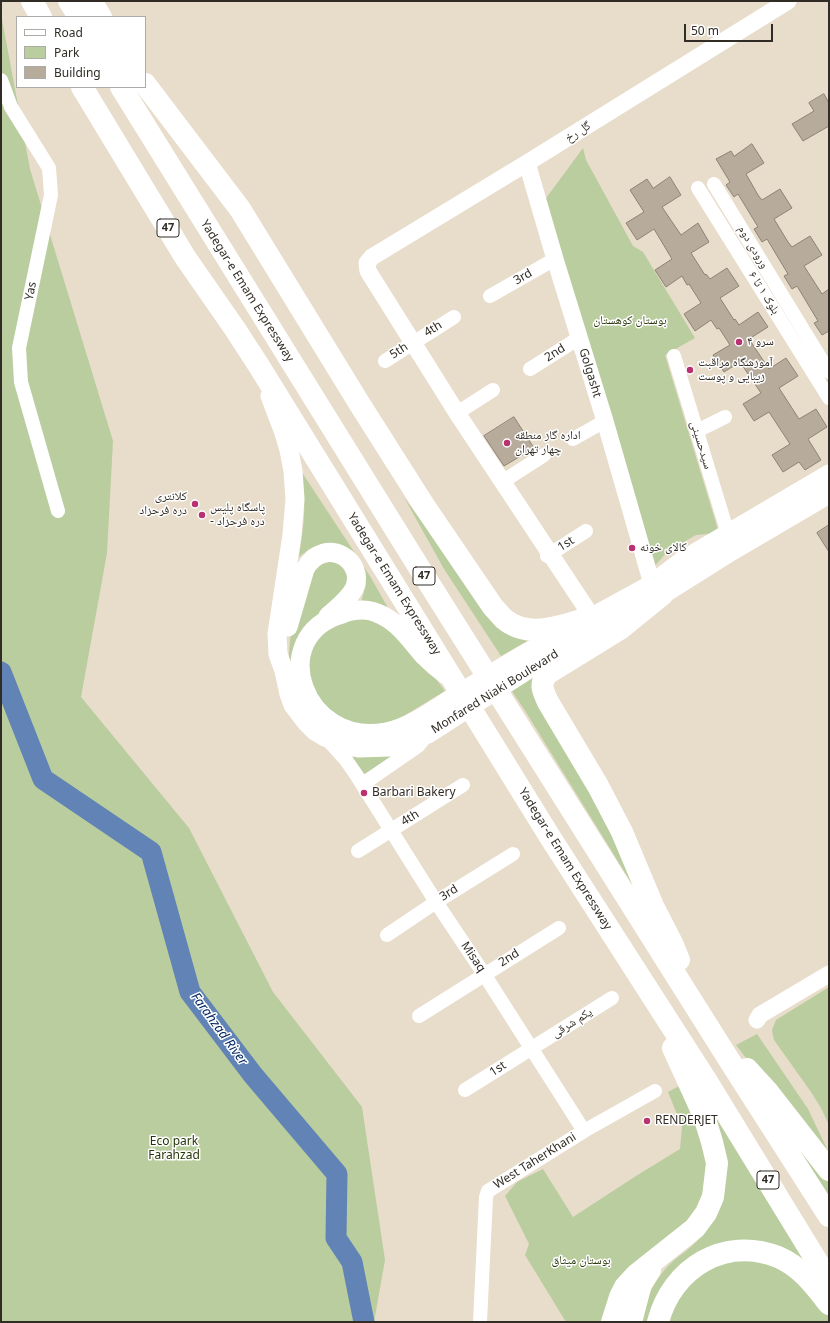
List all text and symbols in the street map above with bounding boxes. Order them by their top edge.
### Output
legend [16,16,146,88]
scale bar [686,16,775,42]
text: 50 m [691,22,719,39]
text: Road [54,24,83,41]
text: Park [54,44,79,61]
text: Building [54,64,101,81]
street label: گل رخ [563,119,593,145]
street label: Yadegar-e Emam Expressway [197,217,297,365]
road number: 47 [157,219,179,237]
street label: ورودی دوم [735,223,771,271]
street label: 3rd [511,266,535,288]
street label: بلوک ۱ تا ۶ [745,269,783,317]
street label: Yas [22,280,40,302]
park label: بوستان کوهستان [593,314,667,328]
street label: 4th [421,318,445,340]
place label: سرو ۴ [747,335,774,349]
marker: سرو ۴ [734,337,744,347]
street label: 5th [387,340,411,362]
street label: 2nd [542,341,568,365]
street label: Golgasht [576,347,604,399]
place label: آموزشگاه مراقبت زیبایی و پوست [698,356,773,384]
marker: آموزشگاه مراقبت زیبایی و پوست [685,365,695,375]
street label: سیدحسینی [687,419,715,471]
place label: اداره گاز منطقه چهار تهران [515,429,581,457]
marker: اداره گاز منطقه چهار تهران [502,438,512,448]
place label: کلانتری دره فرحزاد [139,490,187,518]
marker: کلانتری دره فرحزاد [190,499,200,509]
place label: پاسگاه پلیس - دره فرحزاد [210,501,265,529]
marker: پاسگاه پلیس - دره فرحزاد [197,510,207,520]
street label: Yadegar-e Emam Expressway [344,510,444,658]
street label: 1st [555,533,577,555]
place label: کالای خونه [640,541,687,555]
marker: کالای خونه [627,543,637,553]
road number: 47 [413,567,435,585]
street label: Monfared Niaki Boulevard [429,647,561,737]
street label: Yadegar-e Emam Expressway [515,785,615,933]
place label: Barbari Bakery [372,786,456,800]
marker: Barbari Bakery [359,788,369,798]
street label: 4th [398,807,422,829]
street label: 3rd [437,882,461,904]
street label: Misaq [458,939,488,975]
street label: 2nd [496,946,522,970]
water label: Farahzad River [187,990,251,1068]
street label: یکم شرقی [549,1005,595,1041]
street label: 1st [487,1058,509,1080]
place label: RENDERJET [655,1114,718,1128]
marker: RENDERJET [642,1116,652,1126]
street label: West TaherKhani [491,1130,579,1192]
park label: Eco park Farahzad [148,1135,200,1163]
road number: 47 [757,1171,779,1189]
park label: بوستان میثاق [551,1254,611,1268]

